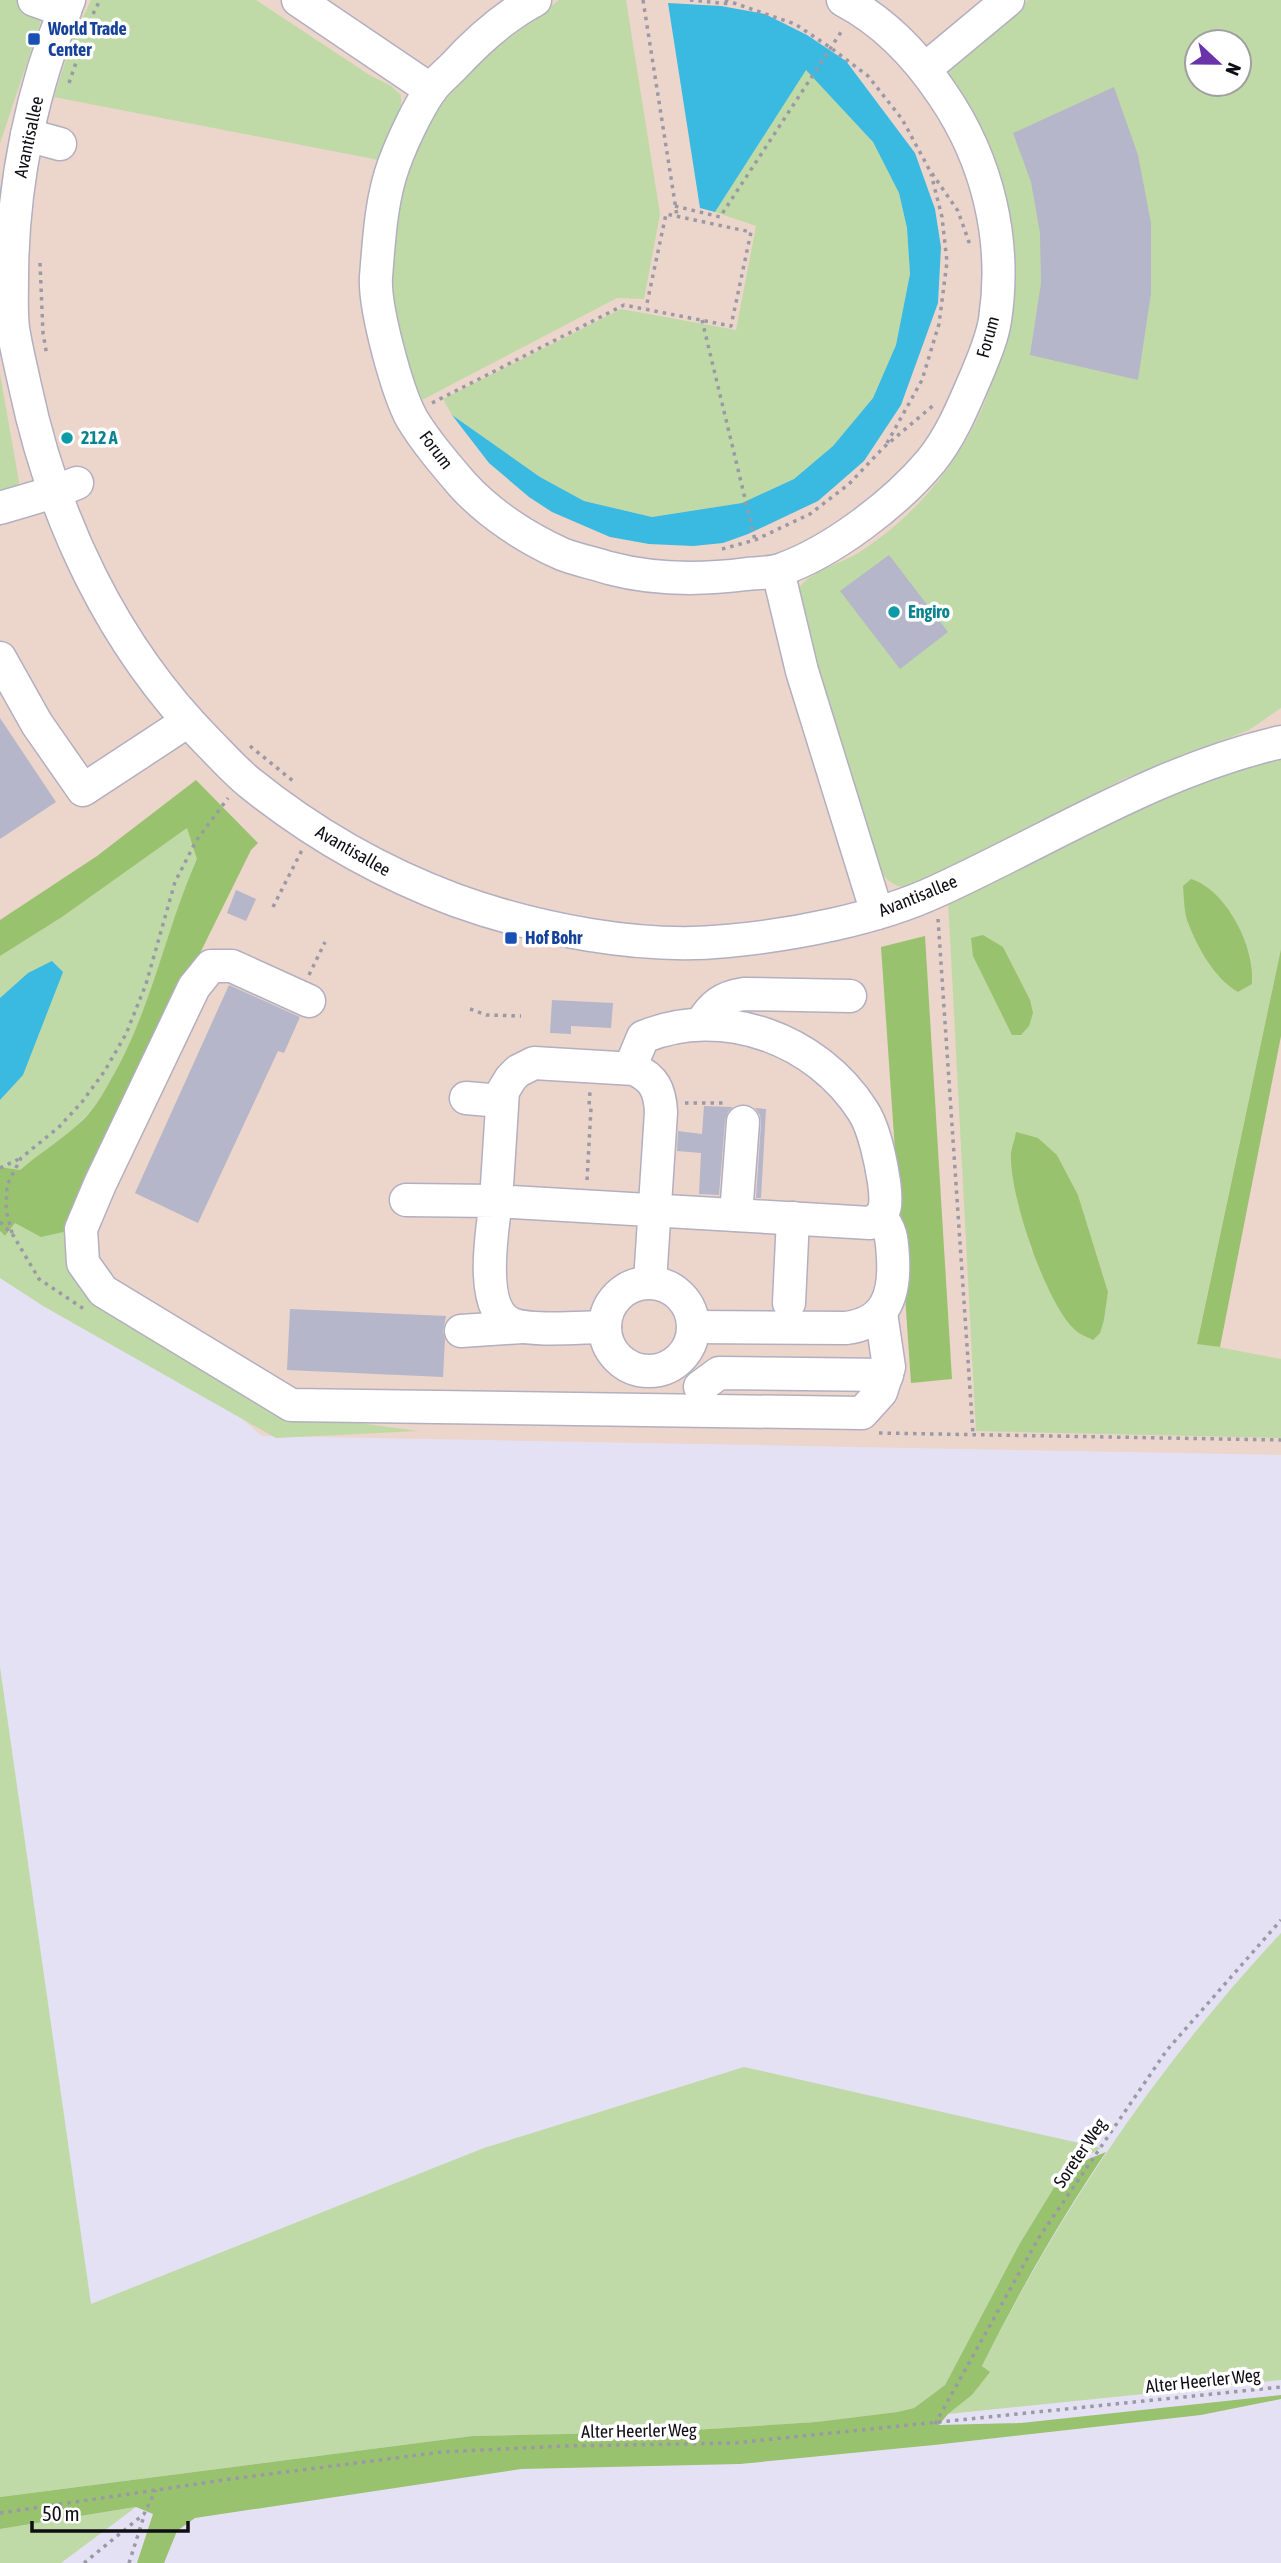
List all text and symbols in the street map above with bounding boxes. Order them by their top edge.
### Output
place label: World Trade Center [47,18,127,60]
north arrow [1183,28,1253,98]
marker: World Trade Center [26,31,42,47]
text: N [1221,60,1246,79]
street label: Avantisallee [10,94,47,180]
street label: Forum [972,314,1003,360]
street label: Forum [415,426,458,473]
place label: 212 A [81,427,118,448]
marker: 212 A [59,430,75,446]
place label: Engiro [908,601,950,622]
marker: Engiro [886,604,902,620]
street label: Avantisallee [312,821,394,880]
street label: Avantisallee [875,870,960,921]
place label: Hof Bohr [525,927,583,948]
marker: Hof Bohr [503,930,519,946]
street label: Soreter Weg [1049,2114,1110,2191]
street label: Alter Heerler Weg [1144,2364,1262,2397]
street label: Alter Heerler Weg [581,2419,697,2442]
scale bar [32,2490,187,2534]
text: 50 m [42,2501,80,2525]

